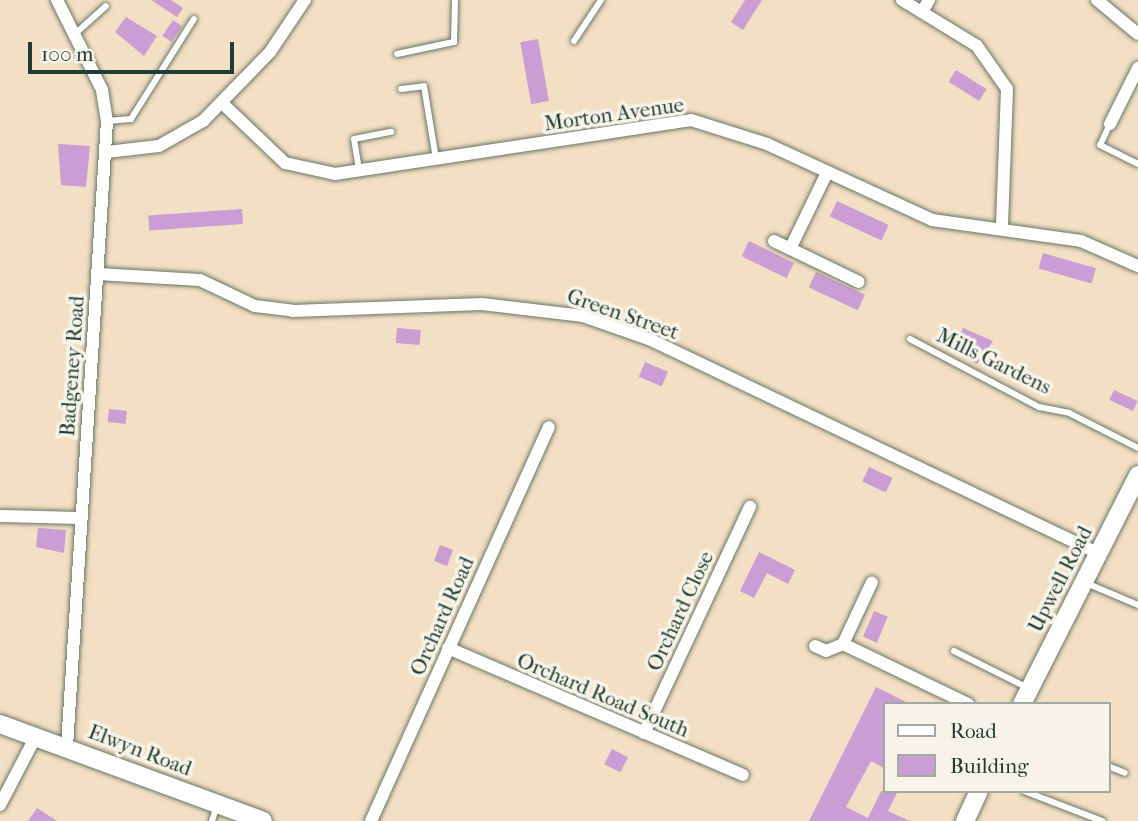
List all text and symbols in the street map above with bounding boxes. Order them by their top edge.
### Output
scale bar [32,28,238,72]
text: 100 m [41,42,94,66]
street label: Morton Avenue [542,92,686,136]
street label: Green Street [564,283,682,345]
street label: Badgeney Road [55,295,89,437]
street label: Mills Gardens [933,322,1055,400]
street label: Upwell Road [1023,522,1097,636]
street label: Orchard Close [641,547,719,675]
street label: Orchard Road [405,553,479,679]
street label: Orchard Road South [513,647,693,743]
legend [883,702,1110,793]
street label: Elwyn Road [85,719,195,781]
text: Road [950,719,997,743]
text: Building [950,754,1028,778]

